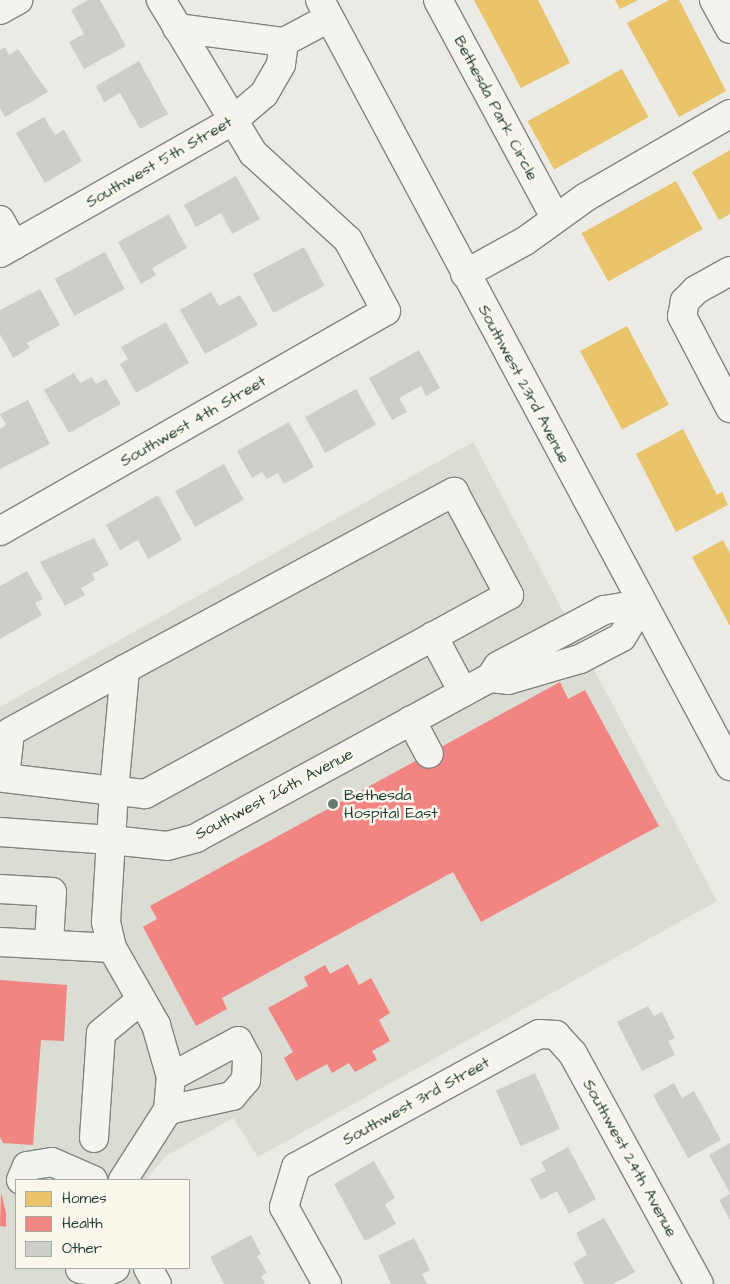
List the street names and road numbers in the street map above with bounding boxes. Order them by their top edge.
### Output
street label: Bethesda Park Circle [450,32,542,184]
street label: Southwest 5th Street [82,112,236,212]
street label: Southwest 23rd Avenue [474,301,574,467]
street label: Southwest 4th Street [117,371,269,471]
street label: Southwest 26th Avenue [192,744,356,844]
street label: Southwest 3rd Street [339,1053,493,1149]
street label: Southwest 24th Avenue [579,1076,681,1240]

